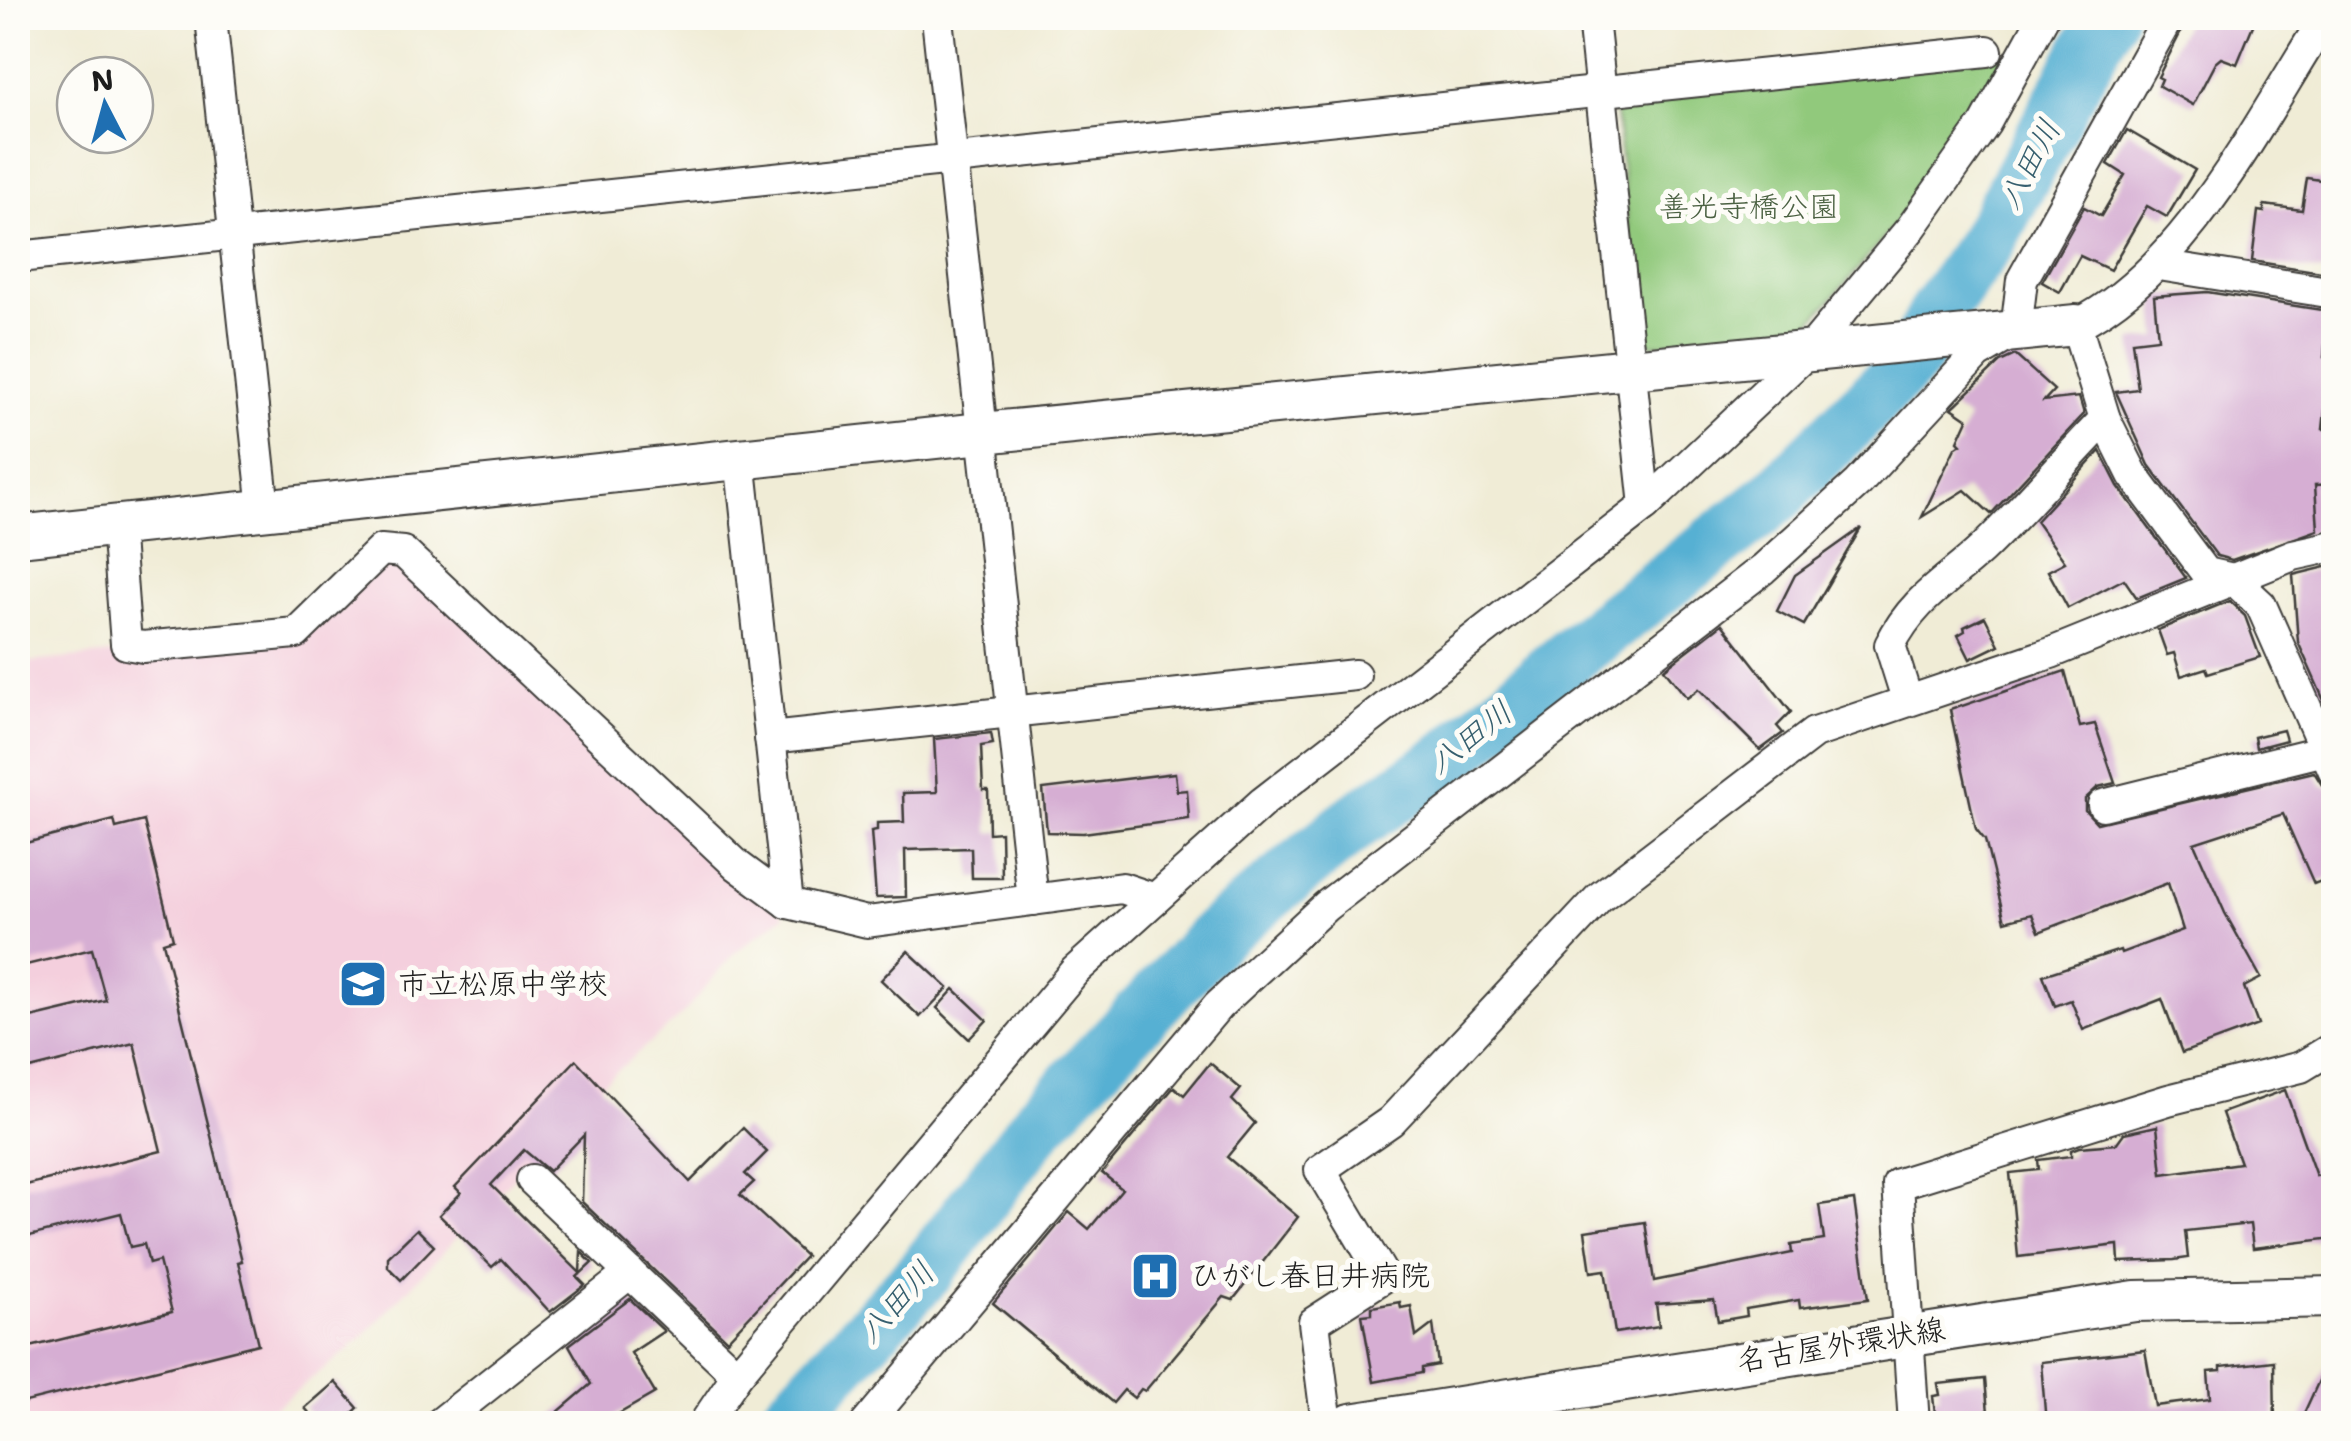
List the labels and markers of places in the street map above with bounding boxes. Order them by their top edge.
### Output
school or university icon: 市立松原中学校 [337,958,389,1010]
place label: 市立松原中学校 [398,963,608,1004]
hospital icon: ひがし春日井病院 [1129,1250,1181,1302]
place label: ひがし春日井病院 [1190,1255,1430,1296]

